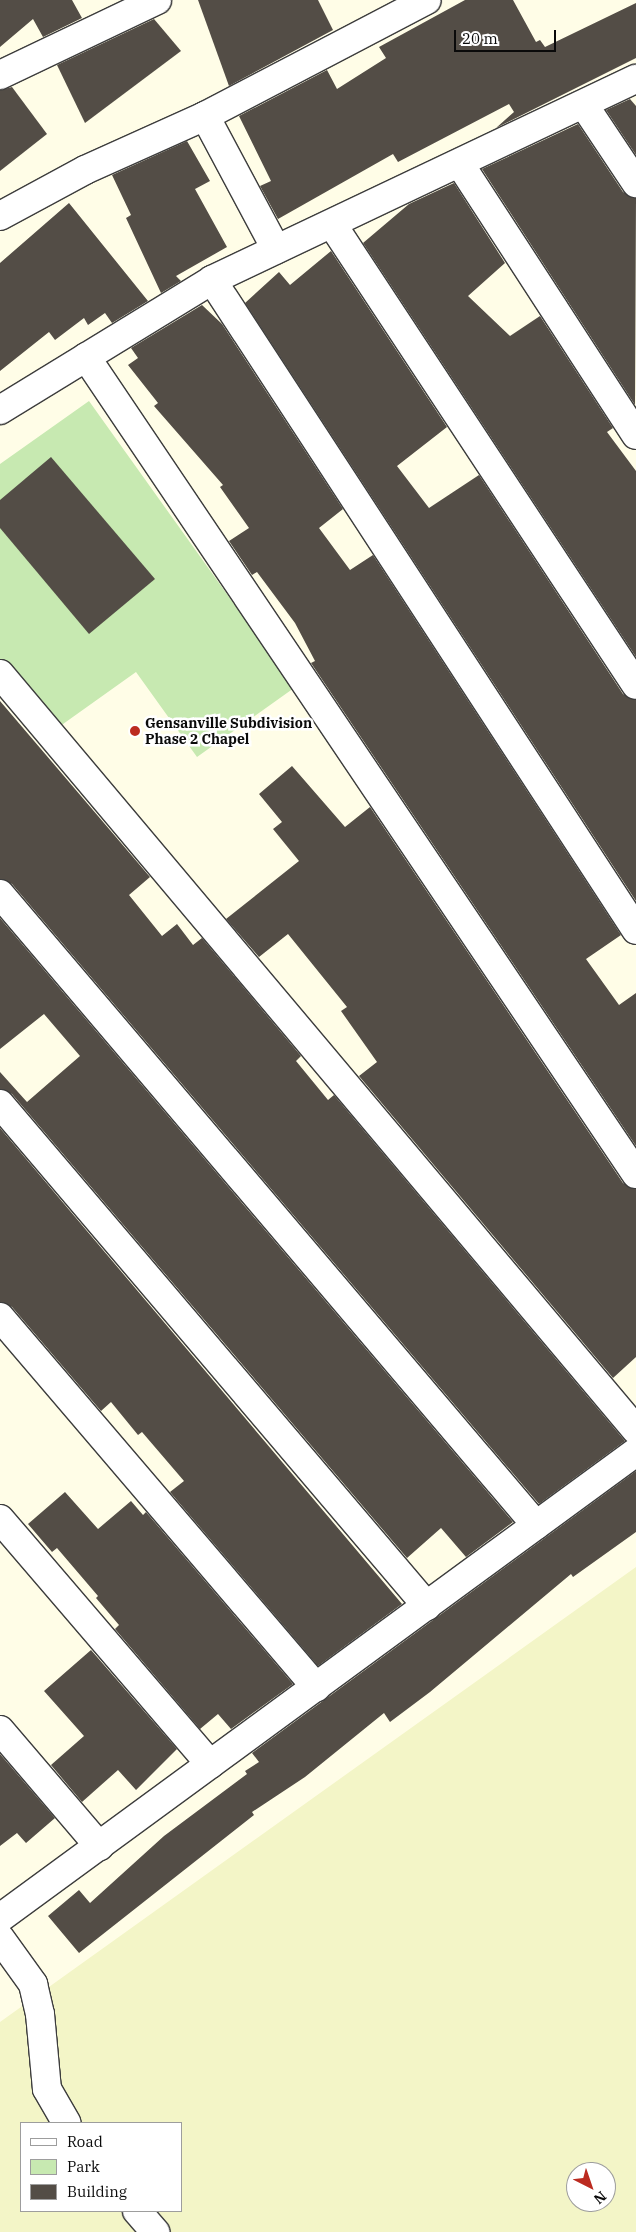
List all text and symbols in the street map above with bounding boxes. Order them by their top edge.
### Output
scale bar [456,20,558,52]
text: 20 m [462,29,498,48]
place label: Gensanville Subdivision Phase 2 Chapel [145,715,312,748]
marker: Gensanville Subdivision Phase 2 Chapel [129,725,141,737]
legend [20,2122,182,2212]
text: Road [67,2132,103,2151]
text: Park [67,2157,100,2176]
north arrow [566,2162,616,2212]
text: Building [67,2182,127,2201]
text: N [590,2187,610,2208]

